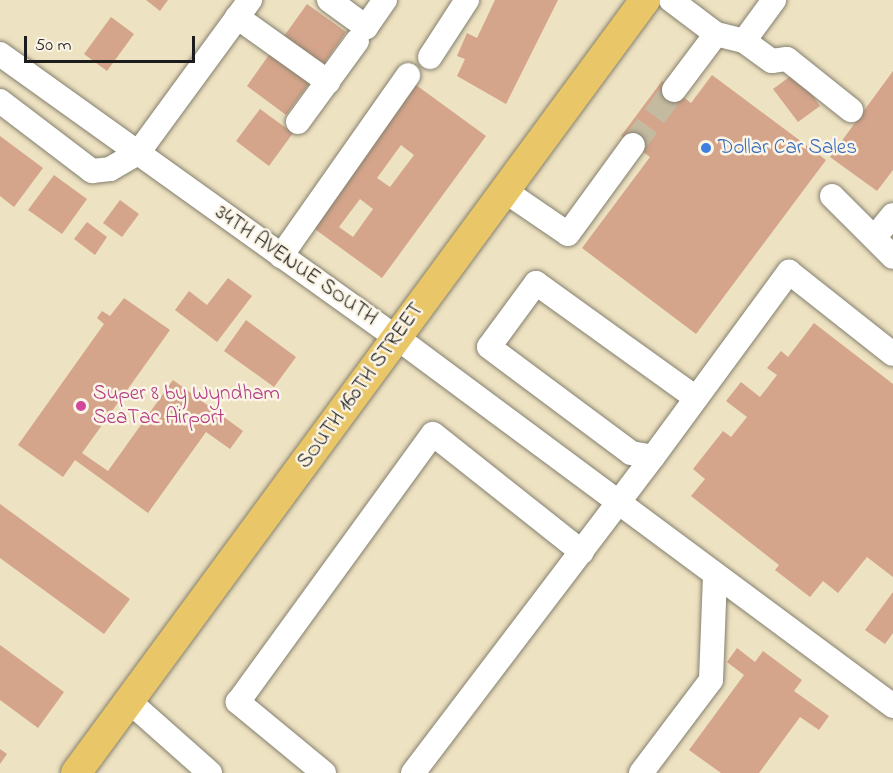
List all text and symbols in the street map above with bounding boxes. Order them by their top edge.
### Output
scale bar [27,24,198,62]
text: 50 m [35,33,72,59]
place label: Dollar Car Sales [718,135,857,161]
marker: Dollar Car Sales [699,141,713,155]
street label: 34TH AVENUE SOUTH [210,200,382,332]
street label: SOUTH 160TH STREET [292,298,430,474]
place label: Super 8 by Wyndham SeaTac Airport [93,381,280,431]
marker: Super 8 by Wyndham SeaTac Airport [74,399,88,413]

